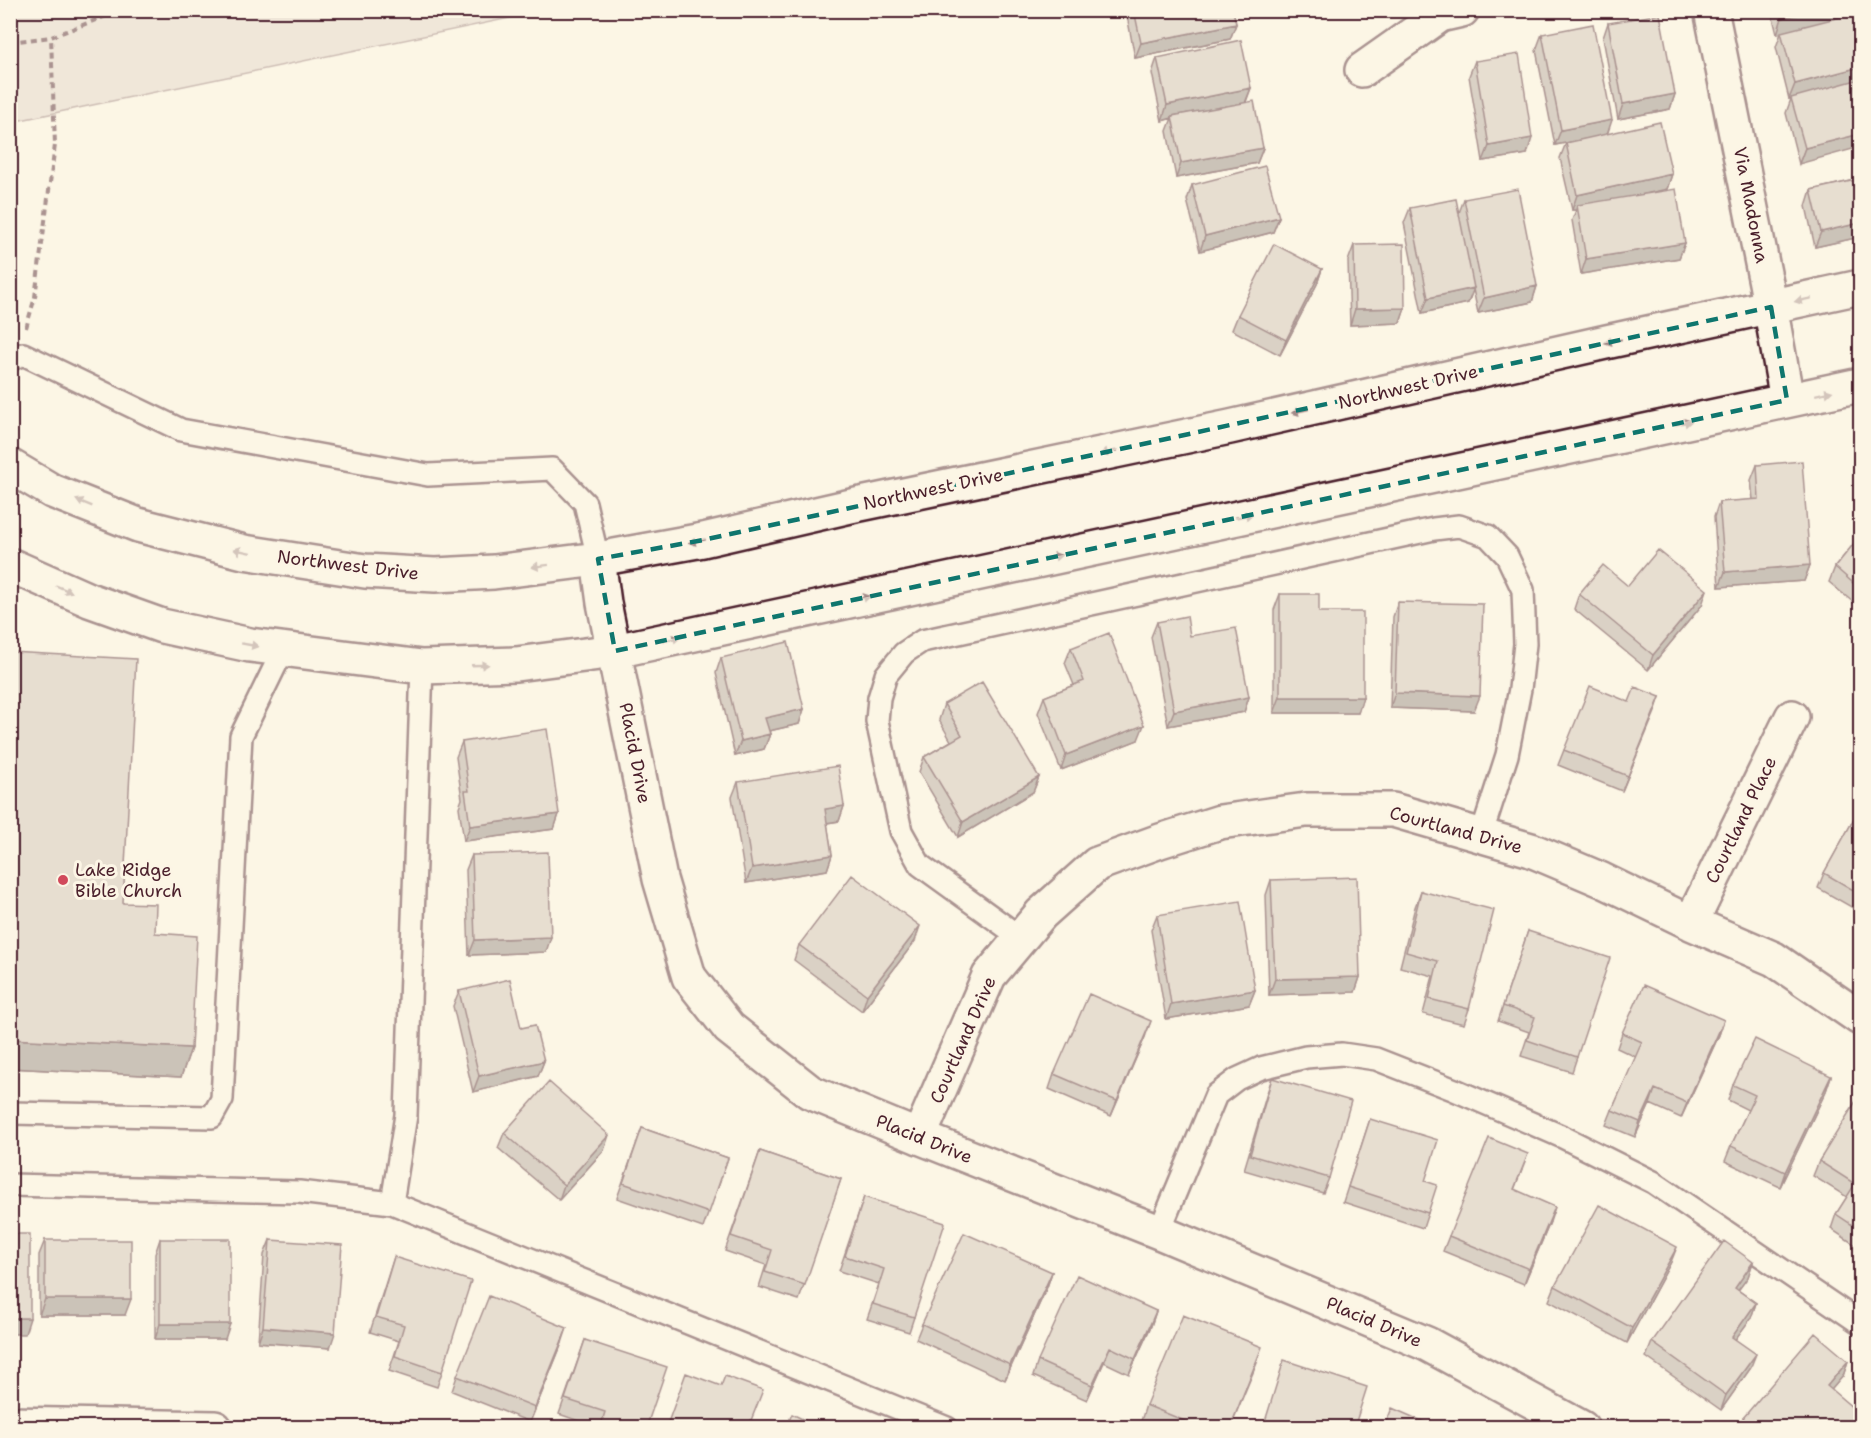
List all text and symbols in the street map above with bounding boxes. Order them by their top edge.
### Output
street label: Via Madonna [1728,145,1774,265]
one-way arrow [1794,296,1813,305]
one-way arrow [1603,337,1622,346]
street label: Northwest Drive [1336,359,1480,415]
one-way arrow [1815,387,1833,397]
one-way arrow [1290,407,1309,417]
one-way arrow [1673,418,1692,427]
one-way arrow [1099,448,1118,457]
street label: Northwest Drive [861,462,1005,516]
one-way arrow [74,498,92,508]
one-way arrow [1235,511,1254,520]
one-way arrow [688,537,707,546]
street label: Northwest Drive [276,544,420,586]
one-way arrow [233,546,251,556]
one-way arrow [1044,552,1063,561]
one-way arrow [530,561,549,571]
one-way arrow [55,585,73,594]
one-way arrow [853,592,872,602]
one-way arrow [663,633,681,643]
one-way arrow [241,641,260,650]
one-way arrow [471,661,490,670]
street label: Placid Drive [613,701,657,805]
street label: Courtland Place [1700,753,1782,887]
street label: Courtland Drive [1387,801,1525,859]
place label: Lake Ridge Bible Church [75,858,182,903]
marker: Lake Ridge Bible Church [56,873,70,887]
street label: Courtland Drive [924,973,1002,1107]
street label: Placid Drive [872,1109,976,1169]
street label: Placid Drive [1322,1291,1426,1353]

